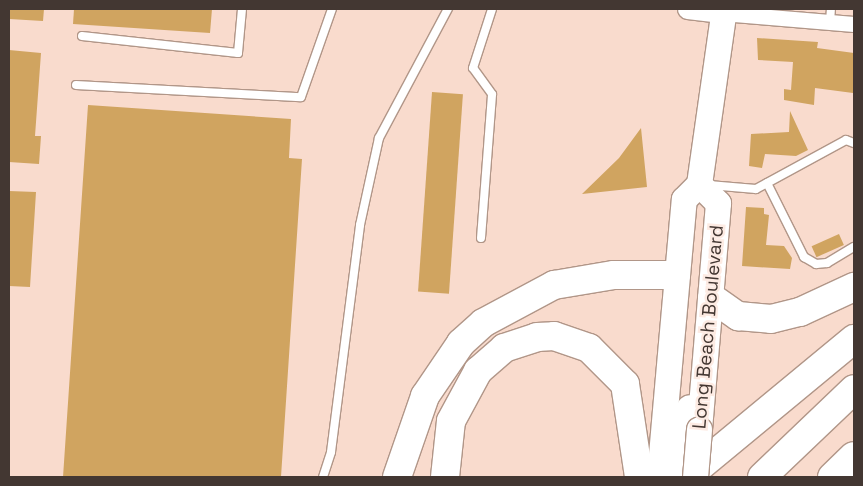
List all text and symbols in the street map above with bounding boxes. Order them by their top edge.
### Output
street label: Long Beach Boulevard [688,224,728,430]

